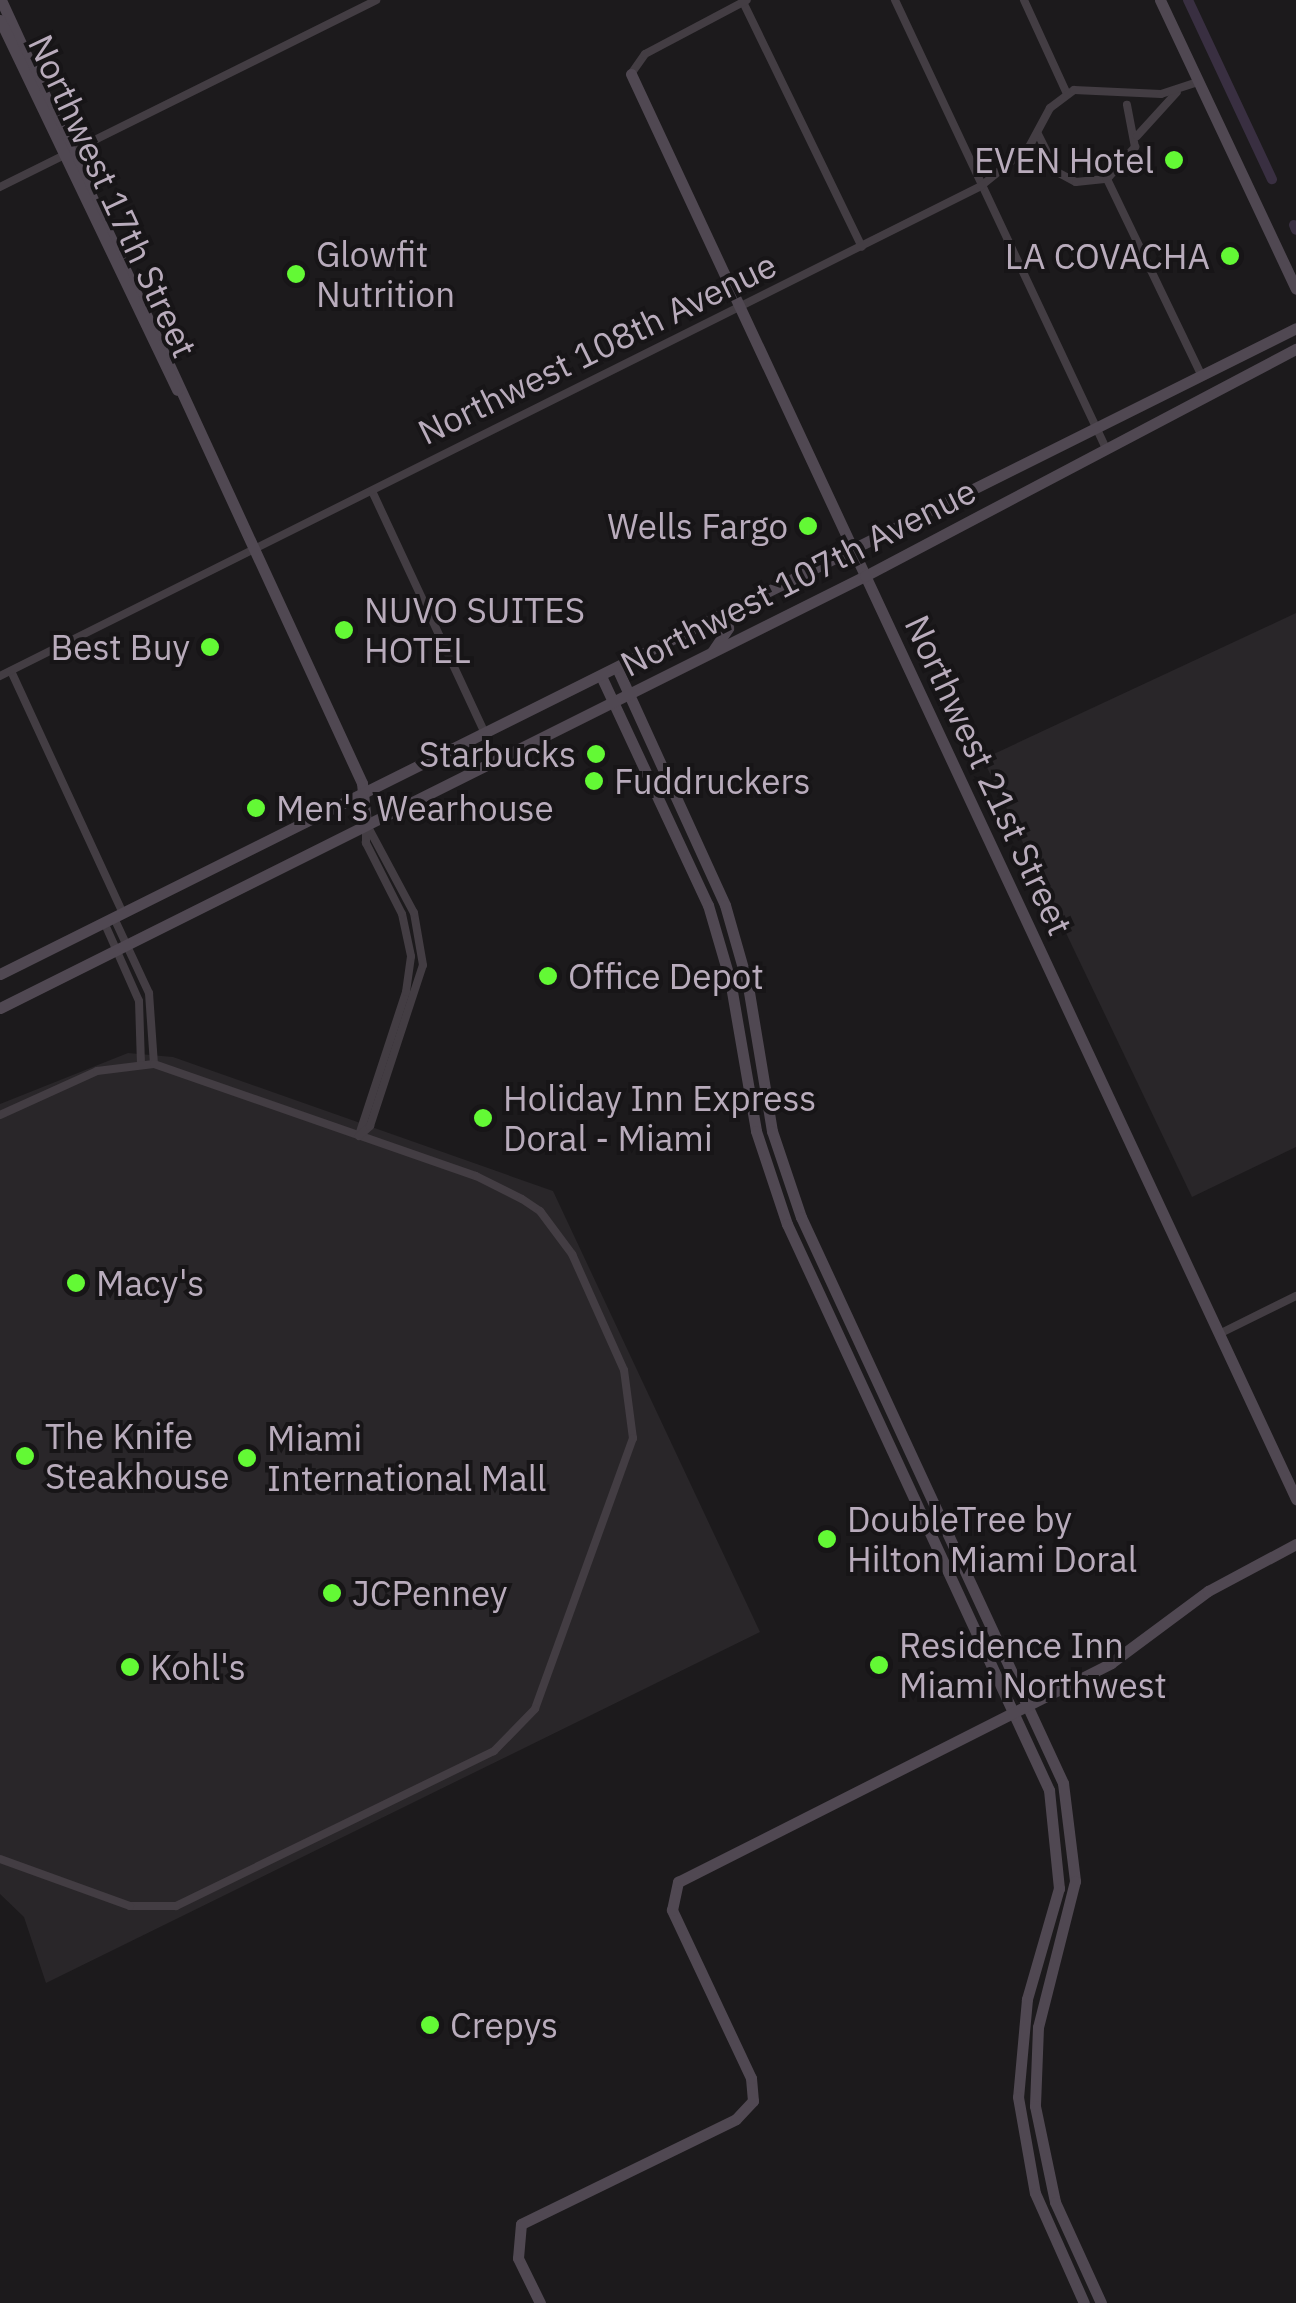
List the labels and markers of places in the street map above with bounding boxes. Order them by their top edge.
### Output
place label: EVEN Hotel [974,139,1154,181]
marker: EVEN Hotel [1163,149,1185,171]
place label: Glowfit Nutrition [316,233,455,315]
place label: LA COVACHA [1005,235,1210,277]
marker: LA COVACHA [1219,245,1241,267]
marker: Glowfit Nutrition [285,263,307,285]
place label: Wells Fargo [607,505,788,547]
marker: Wells Fargo [797,515,819,537]
place label: NUVO SUITES HOTEL [364,589,585,671]
marker: NUVO SUITES HOTEL [333,619,355,641]
place label: Best Buy [50,626,190,668]
marker: Best Buy [199,636,221,658]
place label: Starbucks [419,733,576,775]
marker: Starbucks [585,743,607,765]
place label: Fuddruckers [614,760,810,802]
marker: Fuddruckers [583,770,605,792]
place label: Men's Wearhouse [276,787,554,829]
marker: Men's Wearhouse [245,797,267,819]
place label: Office Depot [568,955,764,997]
marker: Office Depot [537,965,559,987]
place label: Holiday Inn Express Doral - Miami [503,1077,816,1159]
marker: Holiday Inn Express Doral - Miami [472,1107,494,1129]
place label: Macy's [96,1262,204,1304]
marker: Macy's [65,1272,87,1294]
place label: The Knife Steakhouse [45,1415,229,1497]
place label: Miami International Mall [267,1417,547,1499]
marker: The Knife Steakhouse [14,1445,36,1467]
marker: Miami International Mall [236,1447,258,1469]
place label: DoubleTree by Hilton Miami Doral [847,1498,1137,1580]
marker: DoubleTree by Hilton Miami Doral [816,1528,838,1550]
place label: JCPenney [352,1572,508,1614]
marker: JCPenney [321,1582,343,1604]
place label: Residence Inn Miami Northwest [899,1624,1167,1706]
place label: Kohl's [150,1646,246,1688]
marker: Residence Inn Miami Northwest [868,1654,890,1676]
marker: Kohl's [119,1656,141,1678]
place label: Crepys [450,2004,558,2046]
marker: Crepys [419,2014,441,2036]

